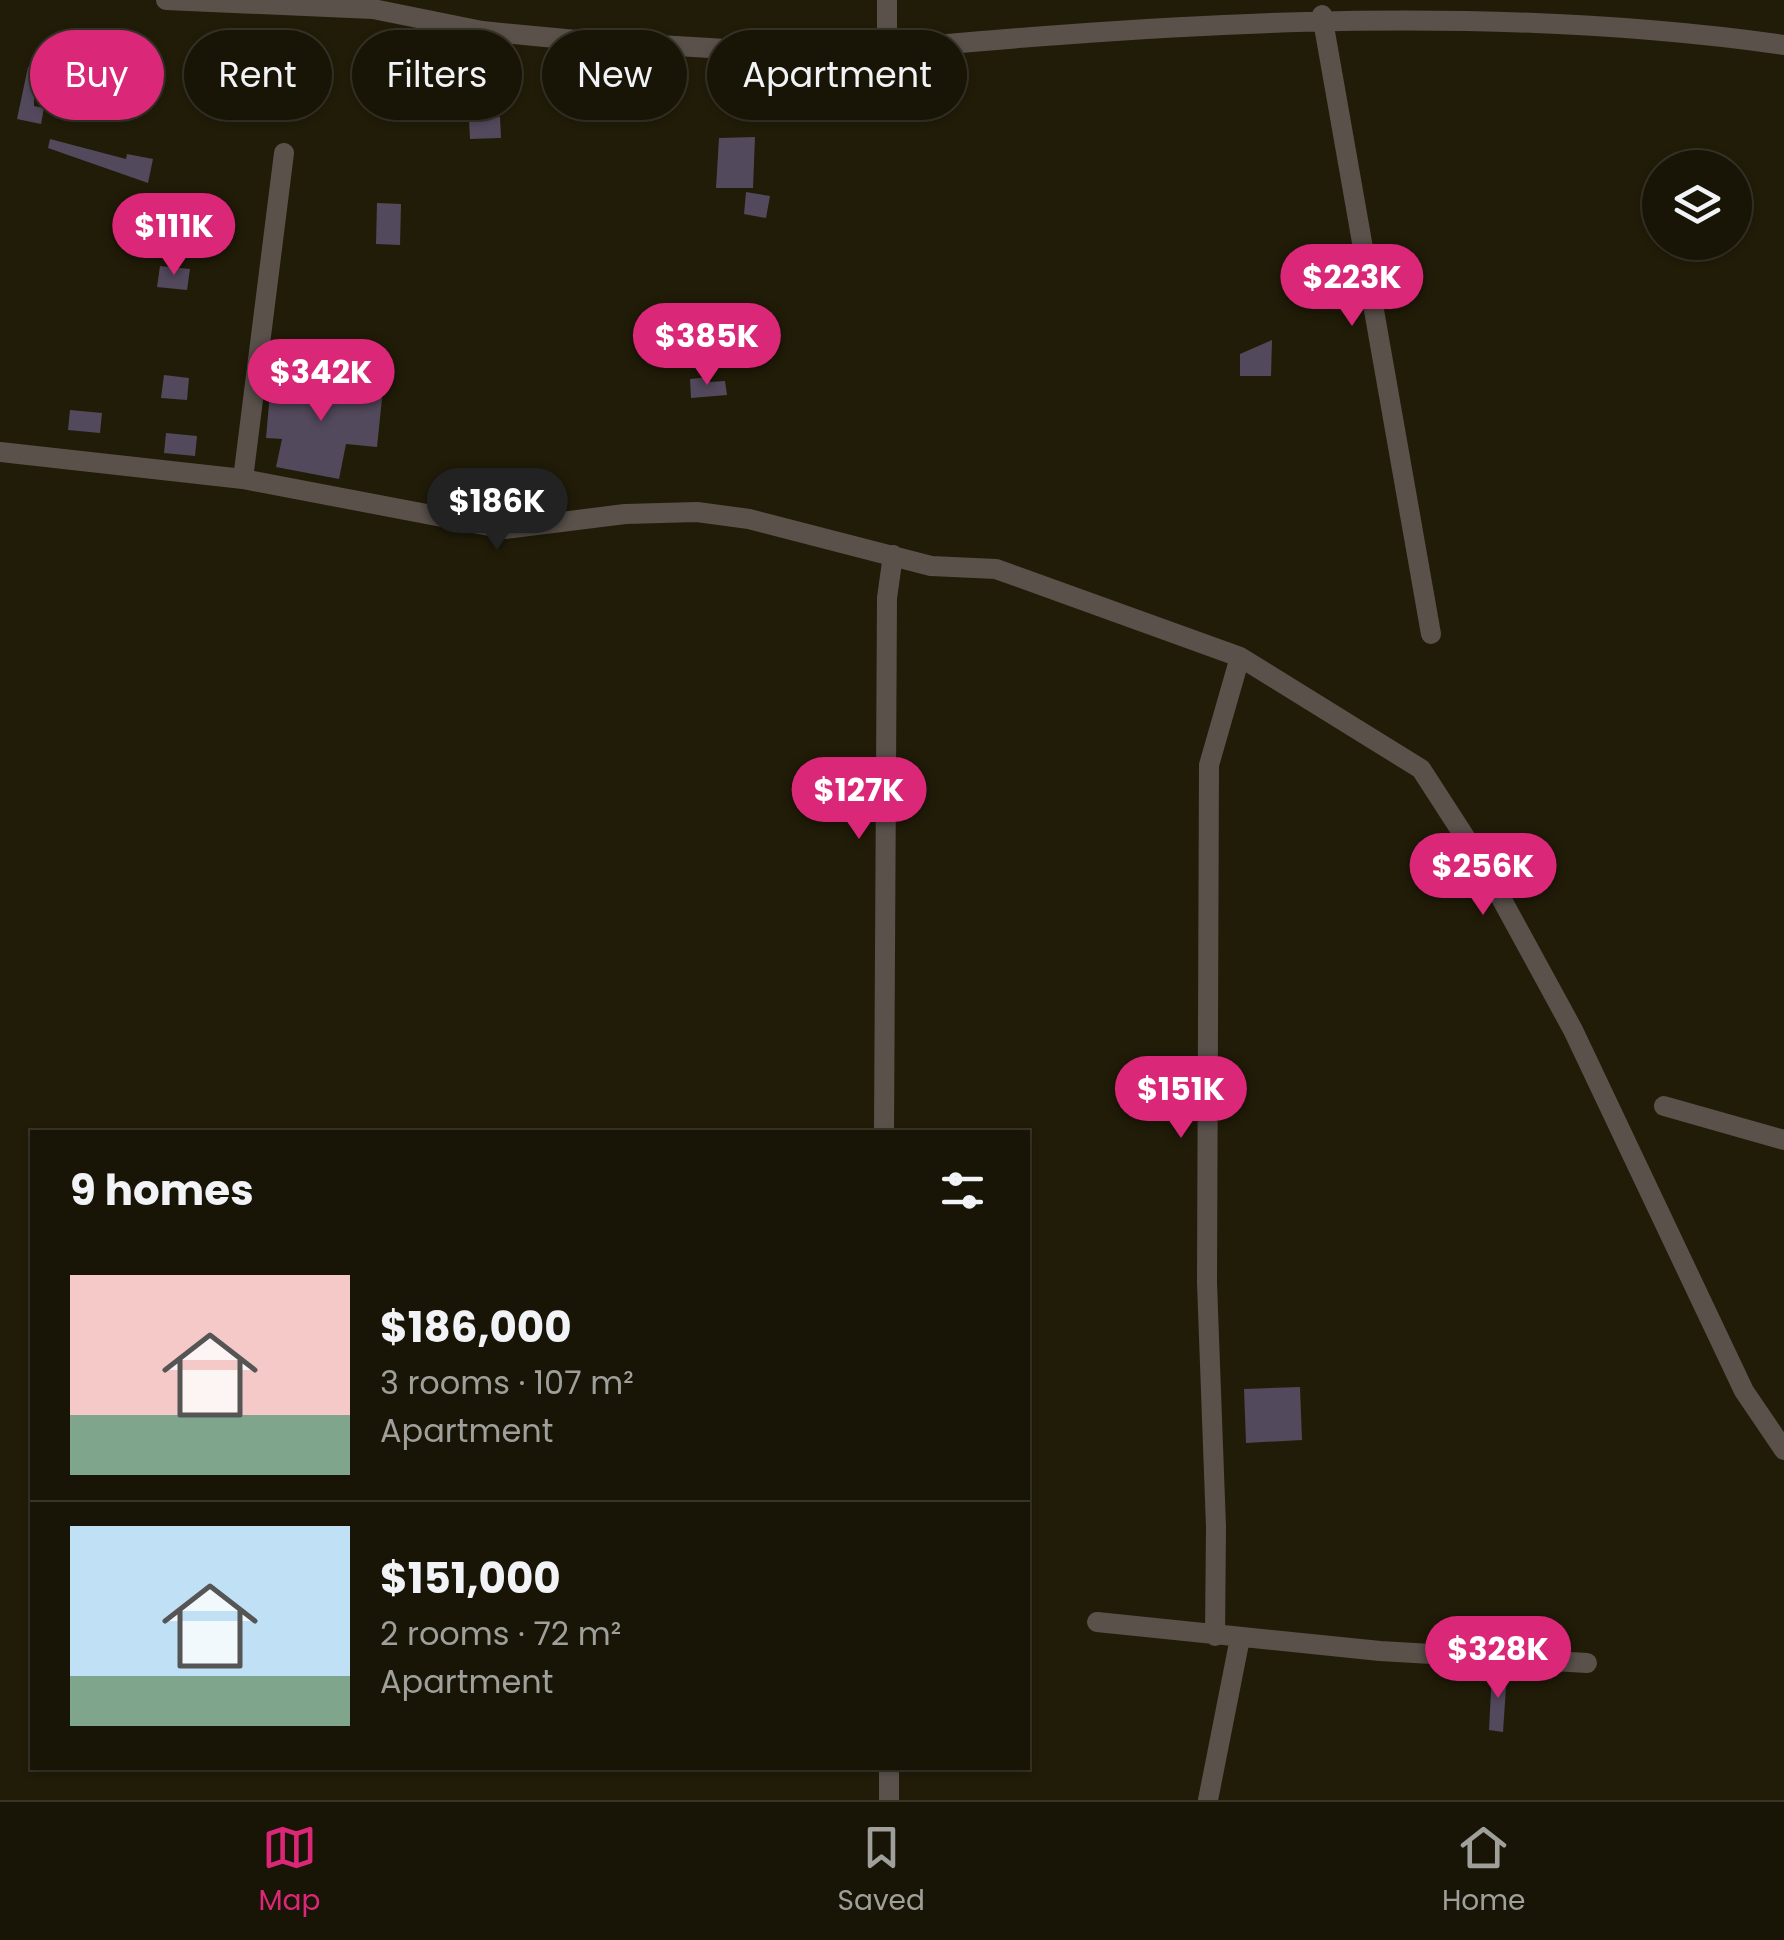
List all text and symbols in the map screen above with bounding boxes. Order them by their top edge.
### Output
chip: Buy [30,30,164,120]
chip: Rent [184,30,332,120]
chip: Filters [352,30,522,120]
chip: New [542,30,687,120]
chip: Apartment [707,30,967,120]
map controls [1642,150,1752,260]
button: layers [1642,150,1752,260]
pin: $111K [104,193,244,278]
text: $111K [134,203,214,248]
pin: $223K [1282,244,1422,329]
text: $223K [1302,254,1402,299]
pin: $385K [637,303,777,388]
text: $385K [655,313,759,358]
pin: $342K [251,339,391,424]
text: $342K [270,349,372,394]
pin: $186K [427,468,567,553]
text: $186K [449,478,545,523]
pin: $127K [789,757,929,842]
text: $127K [814,767,904,812]
pin: $256K [1413,833,1553,918]
text: $256K [1432,843,1534,888]
pin: $151K [1111,1056,1251,1141]
text: $151K [1137,1066,1225,1111]
text: 9 homes [70,1161,254,1220]
icon: filters [935,1163,990,1218]
text: $186,000 [380,1298,572,1357]
icon: home [150,1315,270,1435]
text: 3 rooms · 107 m² [380,1360,634,1405]
text: Apartment [380,1408,553,1453]
text: $151,000 [380,1549,561,1608]
icon: home [150,1566,270,1686]
text: 2 rooms · 72 m² [380,1611,621,1656]
pin: $328K [1428,1616,1568,1701]
text: $328K [1447,1626,1549,1671]
text: Apartment [380,1659,553,1704]
tab: Map [259,1820,320,1922]
tab: Saved [838,1820,925,1922]
tab: Home [1442,1820,1525,1922]

